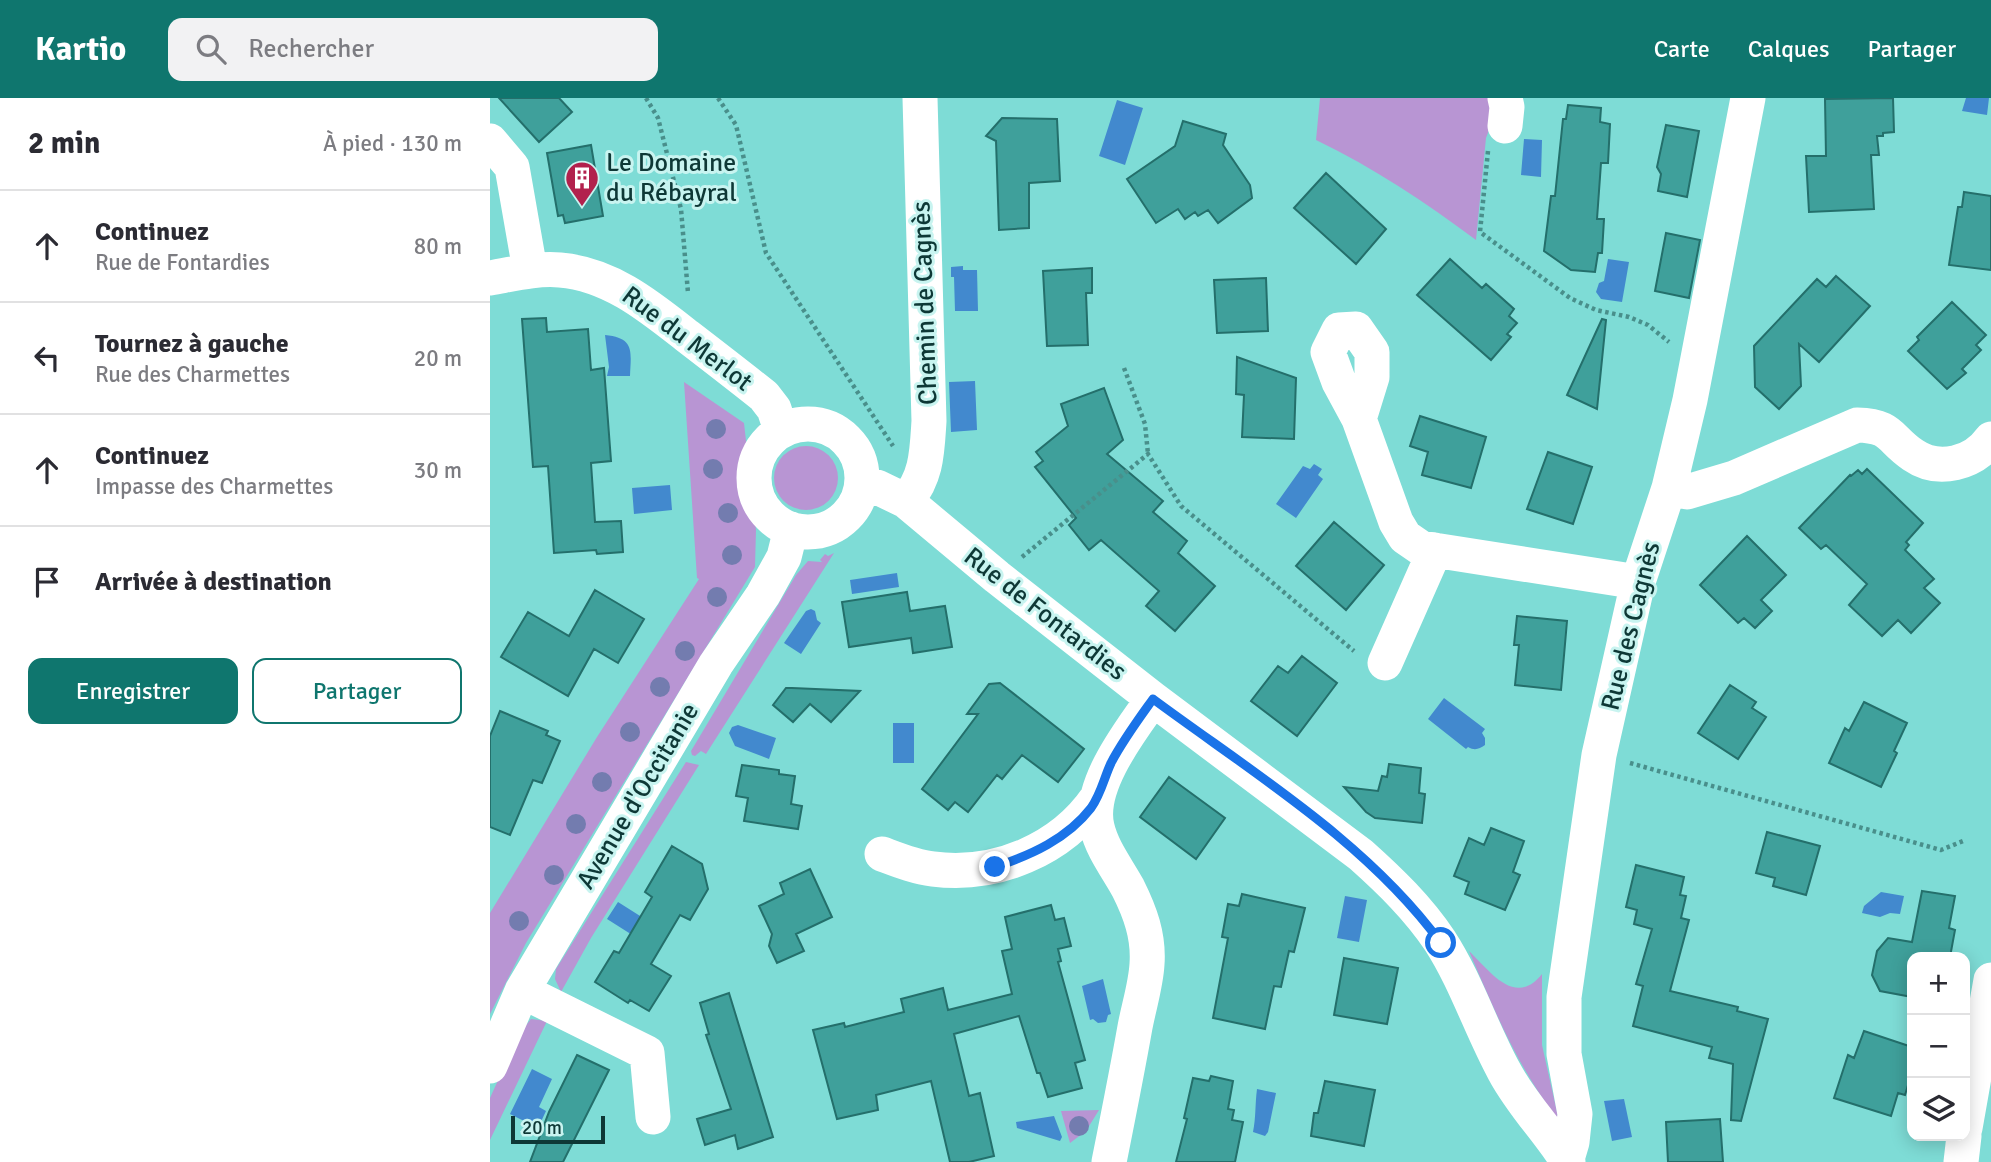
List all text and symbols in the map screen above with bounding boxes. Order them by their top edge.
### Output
search box [168,18,658,81]
text: Kartio [35,29,126,70]
icon: search [192,30,230,68]
text: Rechercher [248,33,374,65]
text: Carte [1654,34,1710,64]
text: Calques [1748,34,1829,64]
text: Partager [1867,34,1956,64]
text: 2 min [28,125,100,162]
text: À pied · 130 m [323,129,462,158]
place label: Le Domaine du Rébayral [606,147,737,209]
building icon: Le Domaine du Rébayral [563,159,601,208]
street label: Chemin de Cagnès [905,201,945,405]
text: Continuez [95,216,209,248]
icon: ahead [28,227,66,265]
text: 80 m [414,232,462,261]
text: Rue de Fontardies [95,248,270,277]
street label: Rue du Merlot [615,280,759,398]
text: Tournez à gauche [95,328,289,360]
icon: left [28,339,66,377]
text: 20 m [414,344,462,373]
text: Rue des Charmettes [95,360,290,389]
text: Continuez [95,440,209,472]
icon: ahead [28,451,66,489]
text: 30 m [414,456,462,485]
text: Impasse des Charmettes [95,472,333,501]
street label: Rue des Cagnès [1595,538,1667,714]
street label: Rue de Fontardies [957,541,1133,687]
icon: arrive [28,563,66,601]
text: Arrivée à destination [95,566,332,598]
button: Enregistrer [28,658,238,724]
button: Partager [252,658,462,724]
street label: Avenue d'Occitanie [570,697,706,895]
route end [979,851,1010,882]
route start [1425,927,1456,958]
map controls [1907,952,1970,1141]
button: + [1907,952,1970,1015]
button: − [1907,1015,1970,1078]
button: layers [1907,1078,1970,1141]
scale bar [511,1113,606,1145]
text: 20 m [522,1116,562,1140]

